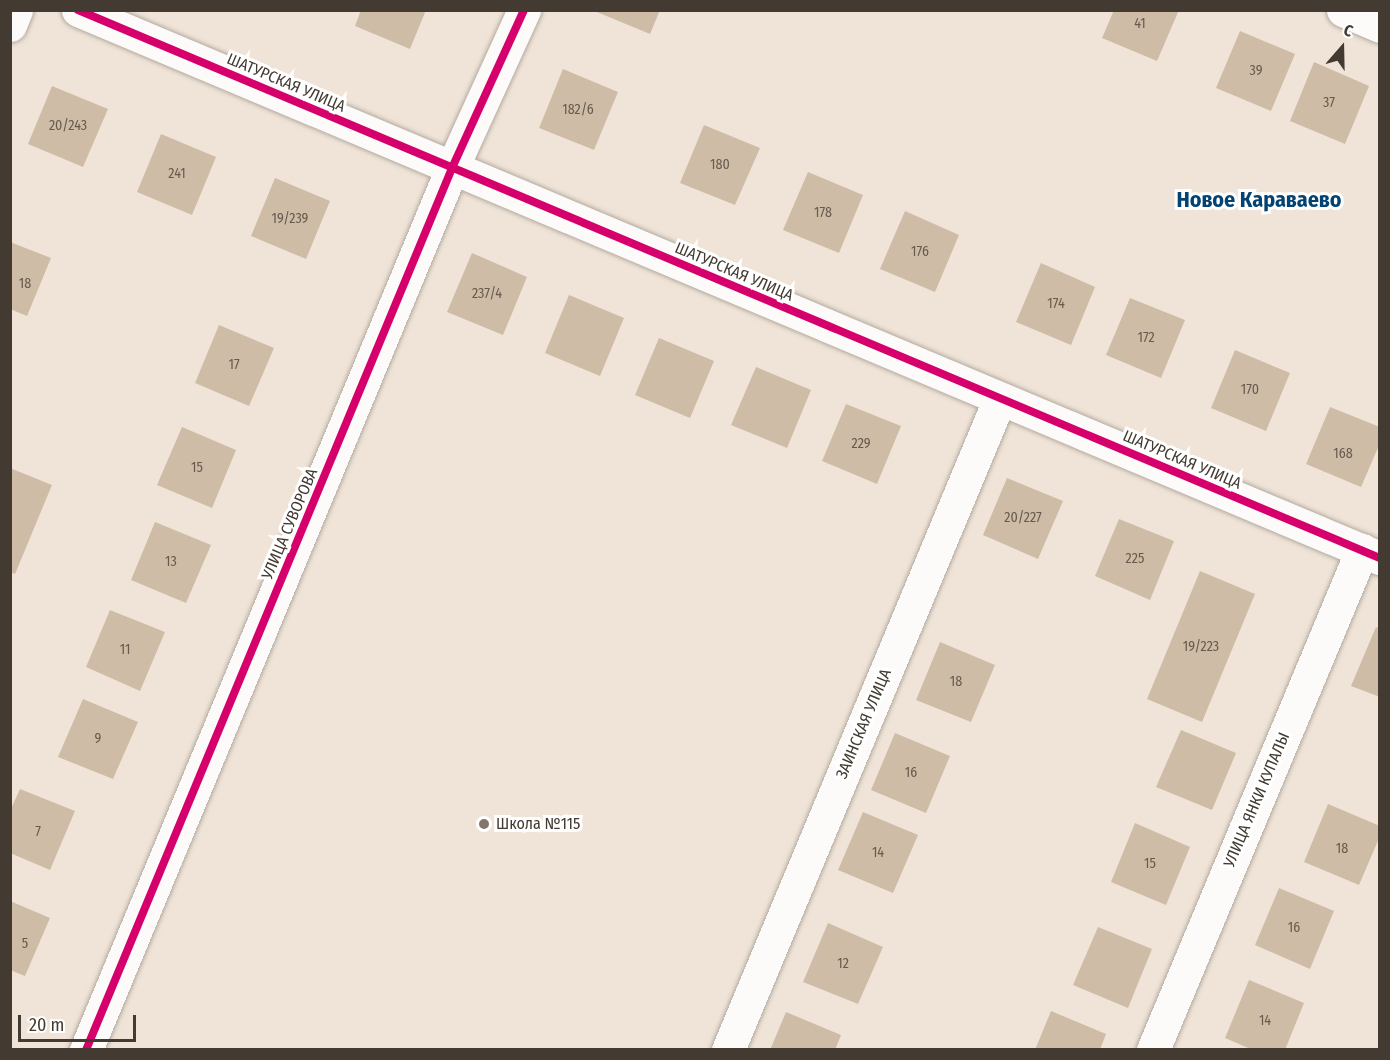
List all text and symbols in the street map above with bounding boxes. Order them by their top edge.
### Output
house number: 41 [1134,16,1146,32]
north arrow [1312,18,1372,78]
text: С [1341,20,1356,41]
street label: ШАТУРСКАЯ УЛИЦА [224,49,348,117]
house number: 39 [1250,63,1262,79]
house number: 37 [1323,95,1335,111]
house number: 182/6 [562,102,594,118]
house number: 20/243 [49,118,87,134]
house number: 180 [710,157,730,173]
house number: 241 [168,166,186,182]
district label: Новое Караваево [1176,187,1342,213]
house number: 178 [814,205,832,221]
house number: 19/239 [272,211,308,227]
street label: ШАТУРСКАЯ УЛИЦА [672,238,796,306]
house number: 176 [911,244,929,260]
house number: 18 [19,276,31,292]
house number: 237/4 [472,286,502,302]
house number: 174 [1047,296,1065,312]
house number: 172 [1137,330,1155,346]
house number: 17 [228,357,240,373]
house number: 170 [1241,382,1259,398]
street label: ШАТУРСКАЯ УЛИЦА [1120,426,1244,494]
house number: 229 [851,436,871,452]
house number: 168 [1333,446,1353,462]
house number: 15 [191,460,203,476]
street label: УЛИЦА СУВОРОВА [258,466,322,582]
house number: 20/227 [1004,510,1042,526]
house number: 225 [1126,551,1144,567]
house number: 13 [165,554,177,570]
house number: 19/223 [1183,639,1219,655]
house number: 11 [120,642,130,658]
street label: ЗАИНСКАЯ УЛИЦА [832,666,896,782]
house number: 18 [950,674,962,690]
street label: УЛИЦА ЯНКИ КУПАЛЫ [1220,730,1294,870]
house number: 9 [95,731,101,747]
house number: 16 [905,765,917,781]
place label: Школа №115 [496,814,580,834]
marker: Школа №115 [477,817,491,831]
house number: 7 [35,824,41,840]
house number: 18 [1336,841,1348,857]
house number: 14 [872,845,884,861]
house number: 15 [1144,856,1156,872]
house number: 16 [1288,920,1300,936]
house number: 5 [22,936,28,952]
house number: 12 [837,956,849,972]
scale bar [21,1003,140,1041]
house number: 14 [1259,1013,1271,1029]
text: 20 m [29,1014,64,1036]

